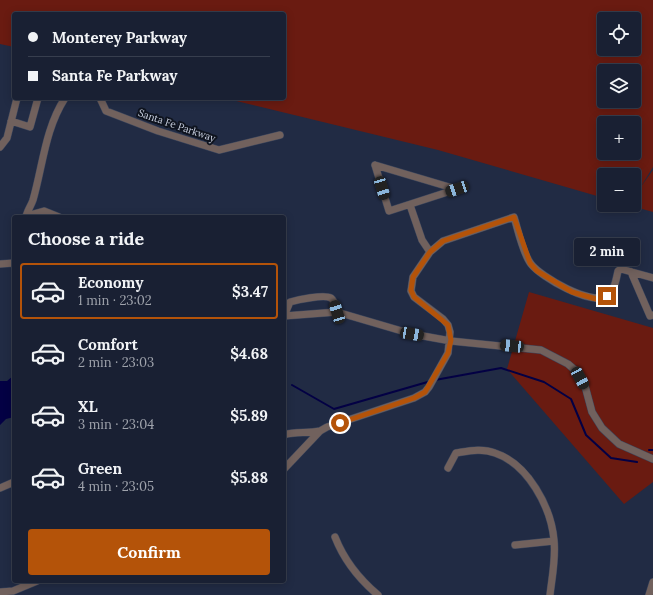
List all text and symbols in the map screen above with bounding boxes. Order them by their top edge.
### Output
map controls [597,12,641,212]
button: locate [597,12,641,56]
text: Monterey Parkway [52,28,187,47]
button: layers [597,64,641,108]
text: Santa Fe Parkway [52,66,178,85]
street label: Santa Fe Parkway [136,106,218,145]
button: + [597,116,641,160]
button: − [597,168,641,212]
car [373,175,391,201]
car [444,180,470,198]
text: Choose a ride [28,227,144,250]
callout: 2 min [574,238,640,266]
text: 2 min [590,243,624,260]
icon: car [30,273,66,309]
text: Economy [78,273,143,292]
text: $3.47 [232,282,268,301]
route end [598,287,616,305]
text: 1 min · 23:02 [78,292,152,309]
car [328,299,346,325]
car [399,326,425,342]
icon: car [30,335,66,371]
text: Comfort [78,335,138,354]
car [499,339,525,353]
text: $4.68 [230,344,268,363]
text: 2 min · 23:03 [78,354,154,371]
car [569,365,591,391]
icon: car [30,397,66,433]
text: XL [78,397,98,416]
text: $5.89 [230,406,268,425]
route start [331,414,349,432]
text: 3 min · 23:04 [78,416,154,433]
icon: car [30,459,66,495]
text: Green [78,459,122,478]
text: $5.88 [230,468,268,487]
text: 4 min · 23:05 [78,478,154,495]
button: Confirm [28,529,270,575]

